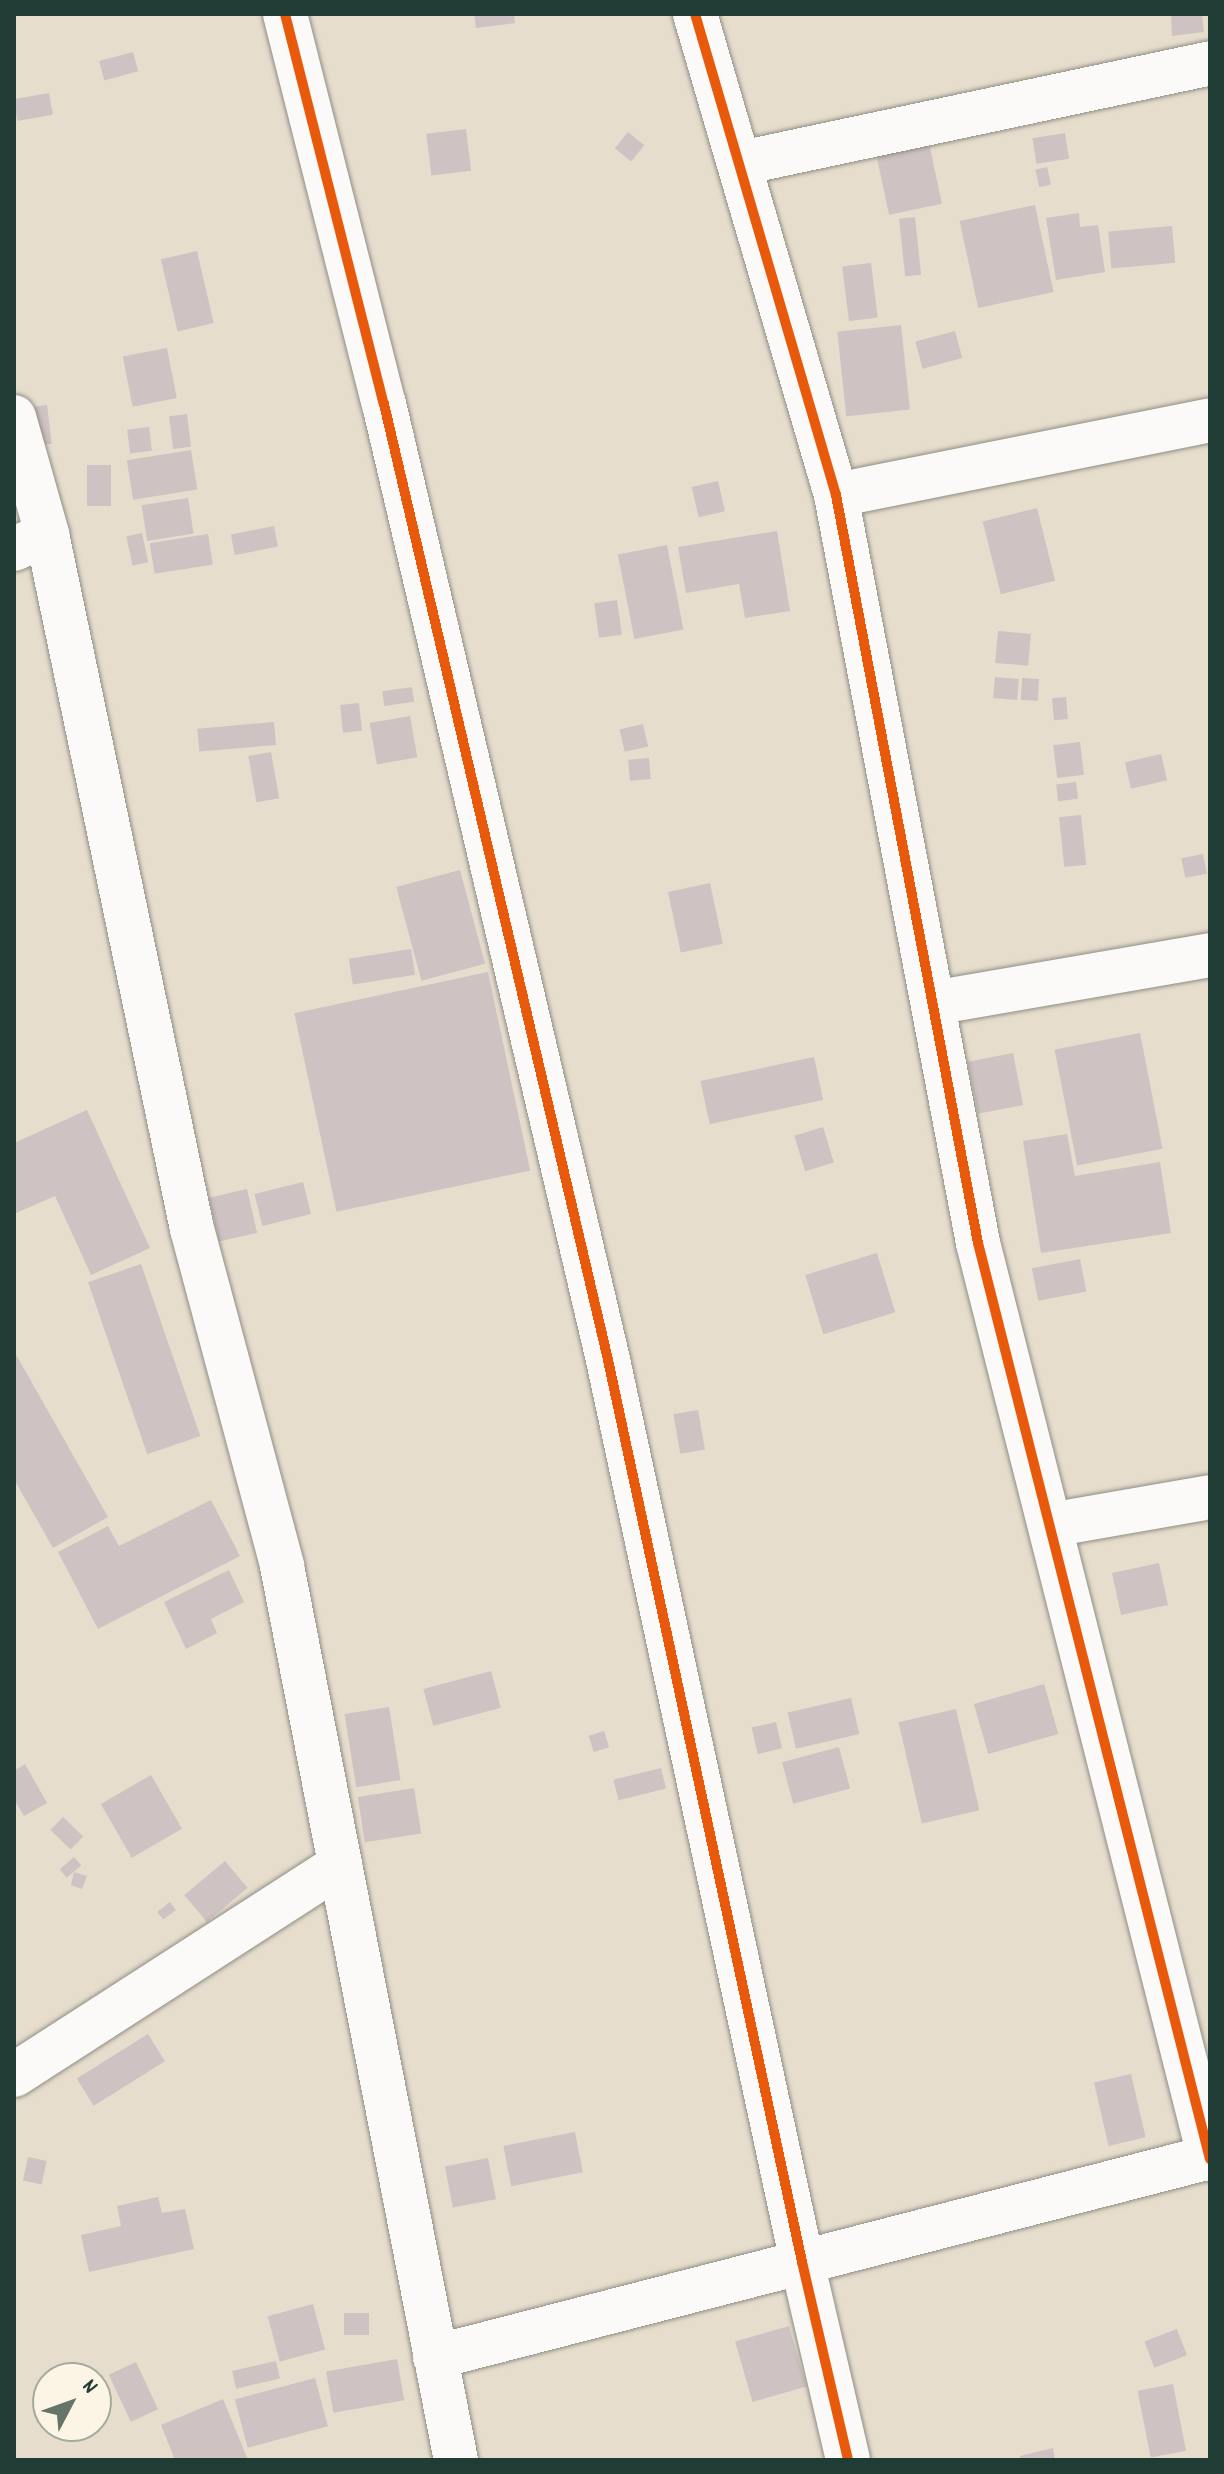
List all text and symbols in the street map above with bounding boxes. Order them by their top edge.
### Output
north arrow [32,2362,112,2442]
text: N [74,2373,104,2402]

